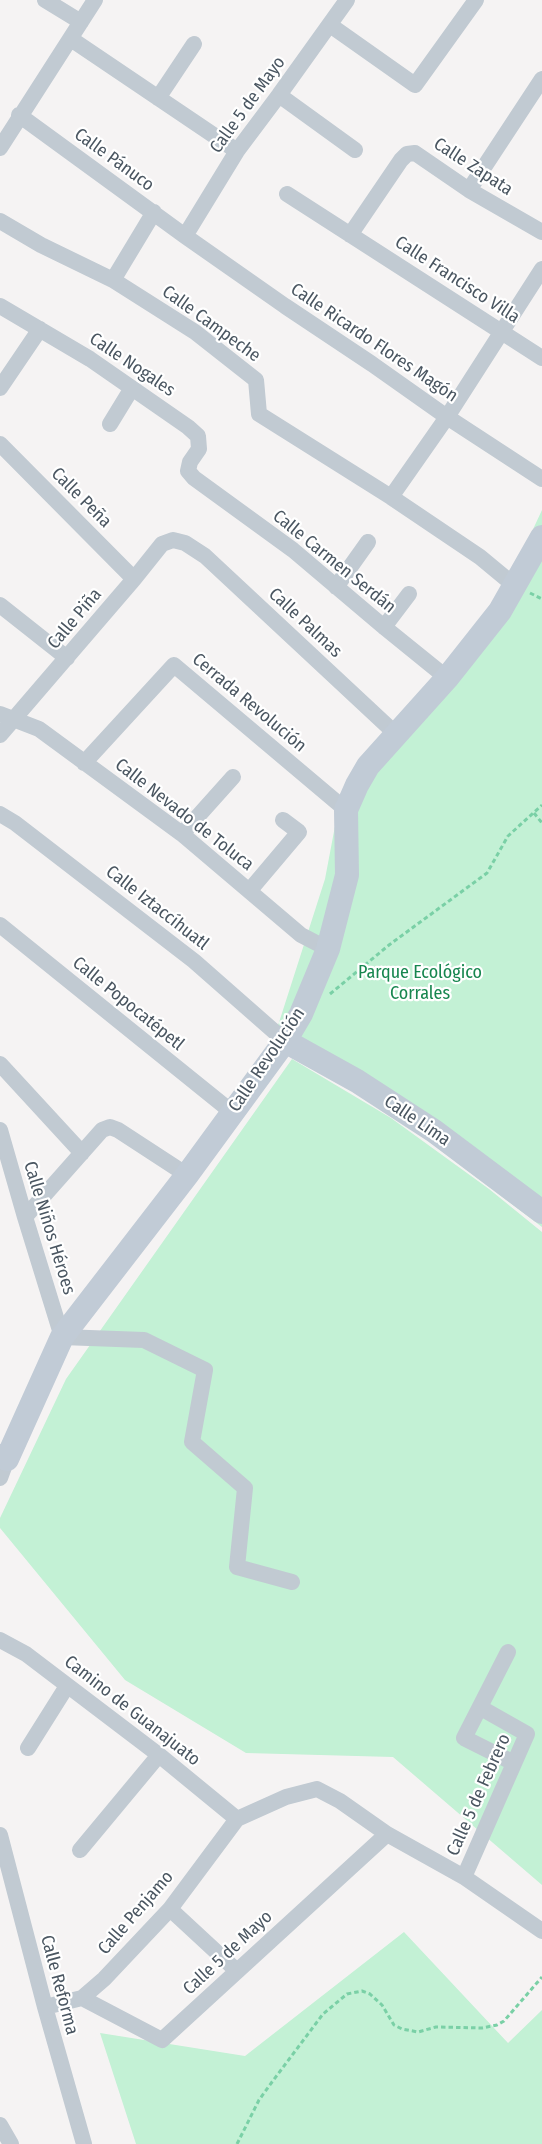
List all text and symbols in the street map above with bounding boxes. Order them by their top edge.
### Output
street label: Calle 5 de Mayo [206,52,290,158]
street label: Calle Pánuco [70,124,158,196]
street label: Calle Zapata [429,133,517,201]
street label: Calle Francisco Villa [391,232,523,328]
street label: Calle Ricardo Flores Magón [286,279,462,407]
street label: Calle Campeche [158,281,264,367]
street label: Calle Nogales [85,328,179,402]
street label: Calle Peña [46,463,116,533]
street label: Calle Carmen Serdán [268,506,400,618]
street label: Calle Piña [43,584,107,654]
street label: Calle Palmas [264,584,346,662]
street label: Cerrada Revolución [188,649,310,757]
street label: Calle Nevado de Toluca [110,754,258,876]
street label: Calle Iztaccíhuatl [101,861,213,955]
street label: Calle Popocatépetl [68,952,188,1056]
park label: Parque Ecológico Corrales [358,962,482,1004]
street label: Calle Revolución [224,1004,310,1116]
street label: Calle Lima [380,1091,454,1151]
street label: Calle Niños Héroes [18,1159,80,1297]
street label: Camino de Guanajuato [60,1651,204,1771]
street label: Calle 5 de Febrero [442,1731,516,1859]
street label: Calle Penjamo [94,1867,178,1959]
street label: Calle 5 de Mayo [179,1906,277,2000]
street label: Calle Reforma [35,1933,83,2037]

